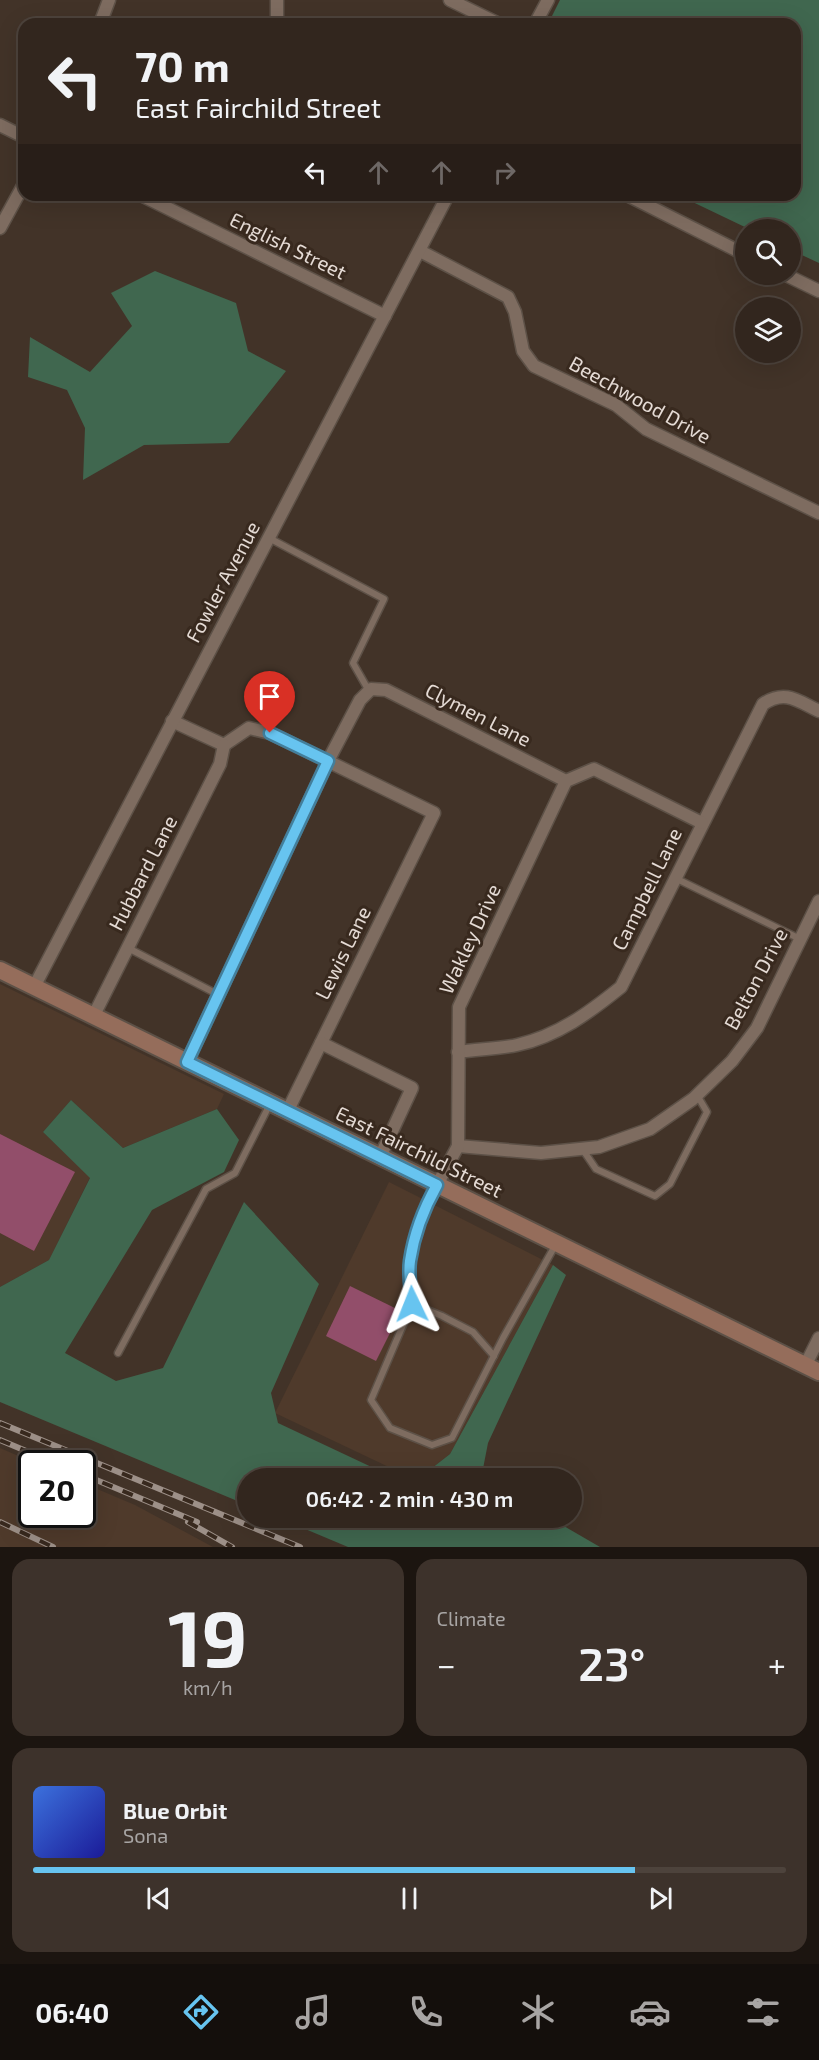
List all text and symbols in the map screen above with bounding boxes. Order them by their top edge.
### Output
text: 70 m [135,40,230,90]
icon: left [36,42,114,120]
text: East Fairchild Street [135,91,381,123]
icon: left [299,156,332,189]
icon: ahead [362,156,395,189]
icon: ahead [425,156,458,189]
icon: right [488,156,521,189]
street label: English Street [226,207,351,284]
map controls [735,219,801,363]
button: search [735,219,801,285]
button: layers [735,297,801,363]
street label: Beechwood Drive [566,350,715,448]
street label: Fowler Avenue [180,517,264,646]
pin [244,671,295,733]
street label: Clymen Lane [422,677,535,751]
icon: arrive [253,680,286,713]
street label: Hubbard Lane [103,811,181,934]
street label: Campbell Lane [606,823,686,954]
street label: Wakley Drive [433,880,505,997]
street label: Lewis Lane [309,902,375,1003]
street label: Belton Drive [718,924,792,1033]
street label: East Fairchild Street [332,1100,507,1202]
position arrow [380,1272,444,1336]
speed limit sign: 20 [18,1450,96,1528]
text: 06:42 · 2 min · 430 m [306,1485,513,1511]
text: 19 [168,1589,248,1683]
text: Climate [437,1606,506,1630]
text: 23° [578,1636,645,1690]
text: − [437,1644,456,1684]
text: + [768,1644,786,1684]
text: km/h [183,1675,233,1699]
text: Blue Orbit [123,1797,227,1823]
text: Sona [123,1823,168,1847]
icon: previous [142,1882,175,1915]
icon: pause [393,1882,426,1915]
icon: next [644,1882,677,1915]
icon: directions [180,1991,222,2033]
icon: music [292,1991,334,2033]
icon: phone [405,1991,447,2033]
icon: climate [517,1991,559,2033]
icon: car [629,1991,671,2033]
icon: filters [742,1991,784,2033]
text: 06:40 [35,1996,109,2028]

